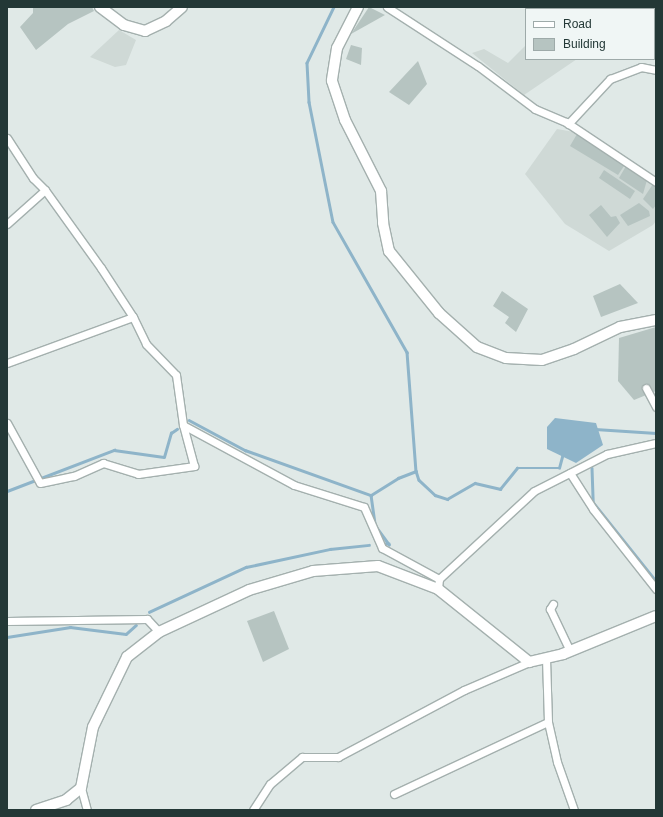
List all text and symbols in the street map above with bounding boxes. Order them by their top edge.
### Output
legend [525,8,655,60]
text: Road [563,17,592,31]
text: Building [563,37,606,51]

